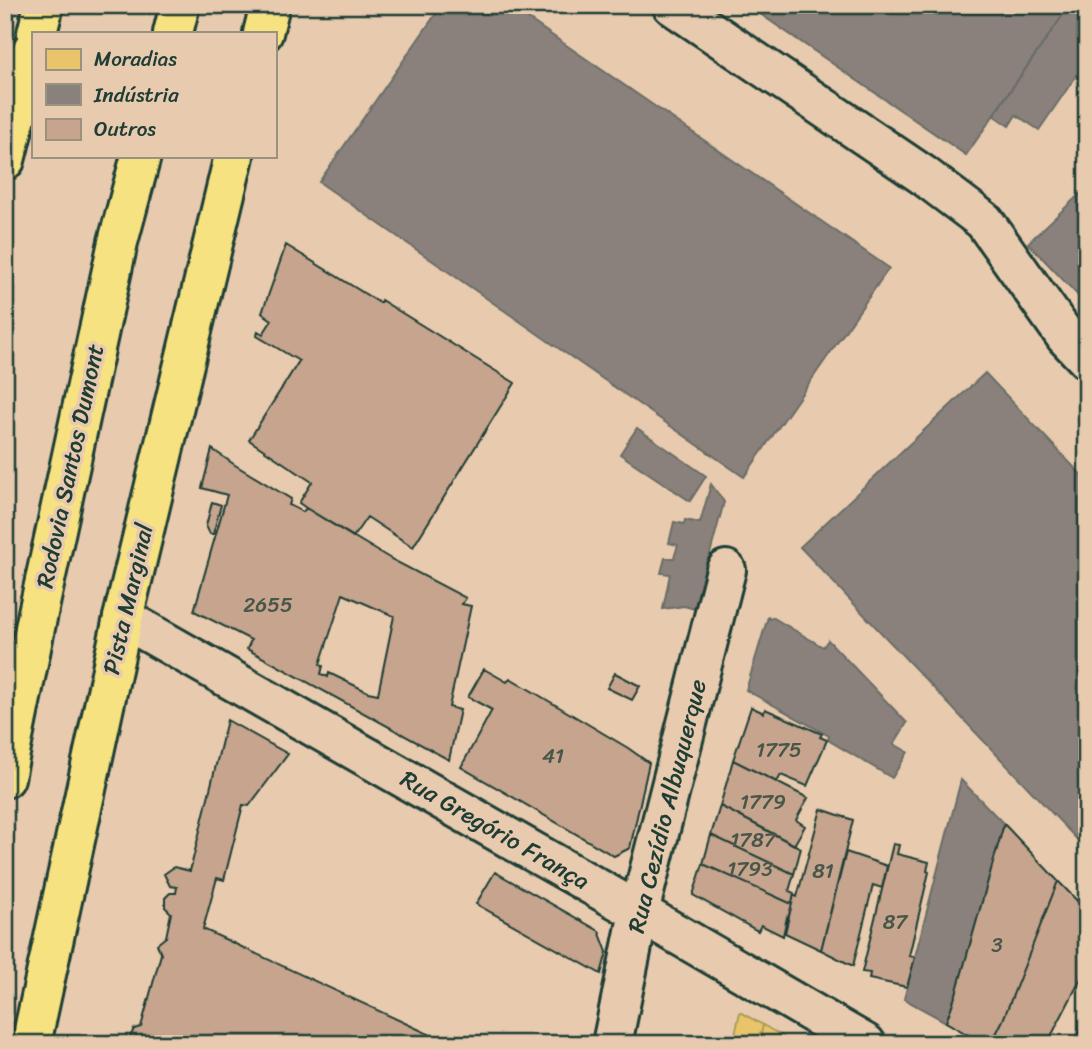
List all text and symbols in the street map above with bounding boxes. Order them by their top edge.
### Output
legend [32,32,276,158]
text: Moradias [94,40,177,78]
text: Indústria [93,76,179,114]
text: Outros [94,110,156,148]
street label: Rodovia Santos Dumont [24,340,116,592]
street label: Pista Marginal [90,518,166,679]
house number: 2655 [243,586,293,624]
street label: Rua Cezídio Albuquerque [615,675,719,937]
house number: 1775 [756,731,802,769]
house number: 41 [542,737,564,775]
street label: Rua Gregório França [392,759,598,901]
house number: 1779 [740,783,786,821]
house number: 1787 [730,821,778,859]
house number: 1793 [727,850,773,888]
house number: 81 [812,852,834,890]
house number: 87 [883,903,909,941]
house number: 3 [991,926,1003,964]

